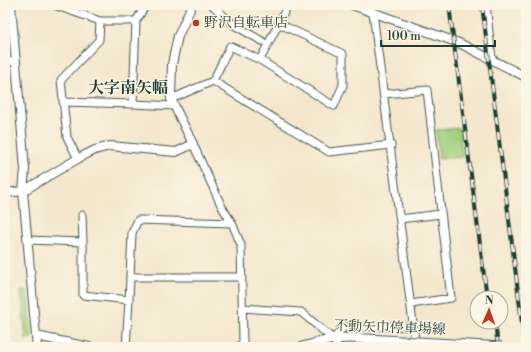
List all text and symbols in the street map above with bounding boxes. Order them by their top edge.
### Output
place label: 野沢自転車店 [204,14,288,32]
marker: 野沢自転車店 [191,18,201,28]
scale bar [381,22,495,48]
text: 100 m [387,29,421,44]
district label: 大字南矢幅 [88,78,168,98]
north arrow [469,290,509,330]
text: N [485,294,494,308]
street label: 不動矢巾停車場線 [334,317,446,339]

